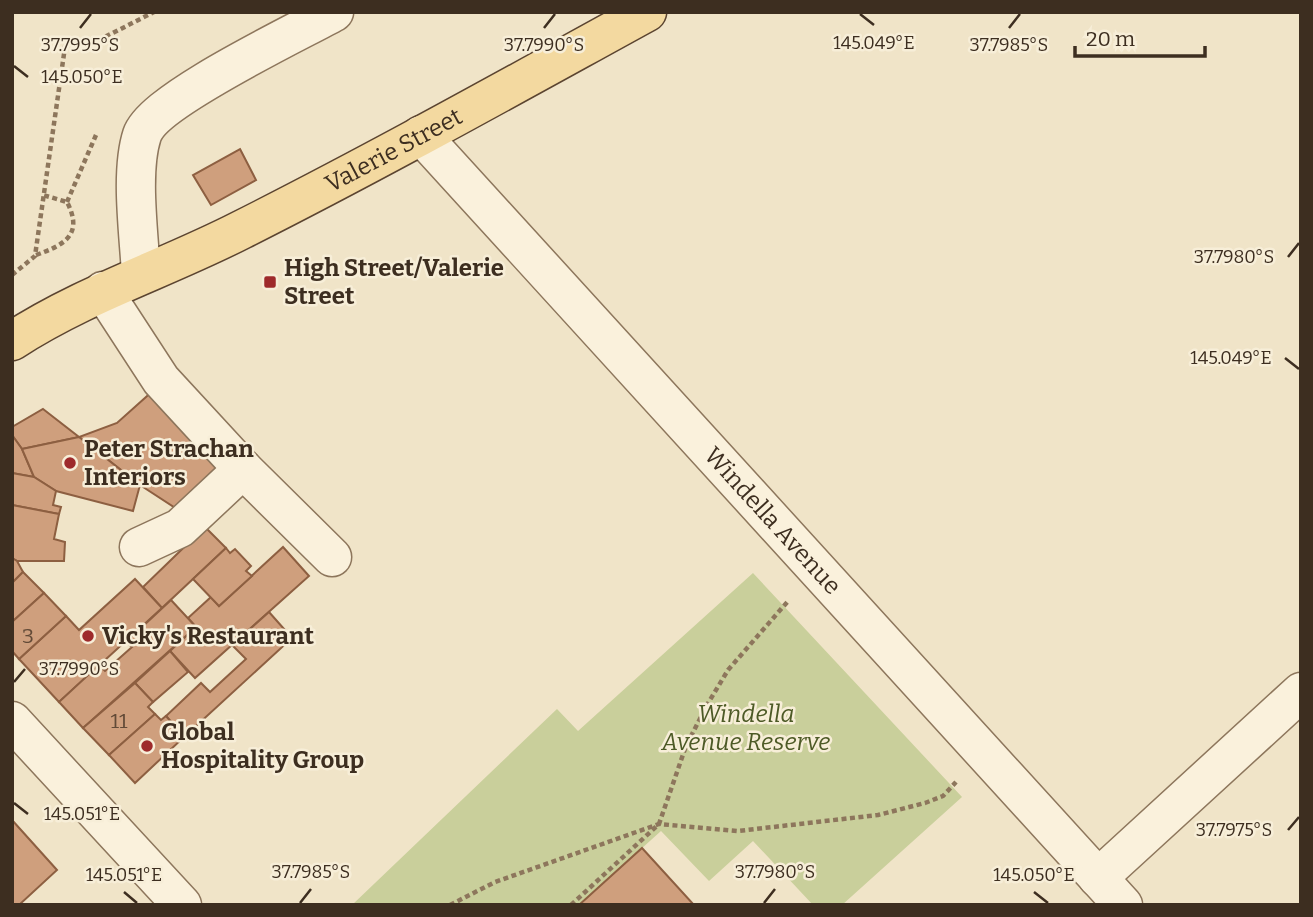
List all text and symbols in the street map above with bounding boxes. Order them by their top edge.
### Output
scale bar [1075,14,1204,58]
text: 20 m [1086,26,1135,52]
text: 145.049°E [833,32,915,54]
text: 37.7995°S [41,34,119,56]
text: 37.7990°S [504,34,584,56]
text: 37.7985°S [970,34,1048,56]
text: 145.050°E [41,66,123,88]
street label: Valerie Street [321,102,467,198]
text: 37.7980°S [1194,246,1274,268]
place label: High Street/Valerie Street [284,254,504,310]
marker: High Street/Valerie Street [262,274,278,290]
text: 145.049°E [1190,347,1272,369]
place label: Peter Strachan Interiors [84,435,254,491]
street label: Windella Avenue [699,441,847,600]
marker: Peter Strachan Interiors [62,455,78,471]
place label: Vicky's Restaurant [102,622,314,650]
house number: 3 [22,623,34,649]
marker: Vicky's Restaurant [80,628,96,644]
text: 37.7990°S [39,658,119,680]
park label: Windella Avenue Reserve [661,700,830,756]
house number: 11 [110,708,128,734]
place label: Global Hospitality Group [161,718,364,774]
marker: Global Hospitality Group [139,738,155,754]
text: 145.051°E [44,803,120,825]
text: 37.7975°S [1196,819,1272,841]
text: 37.7985°S [272,861,350,883]
text: 37.7980°S [735,861,815,883]
text: 145.051°E [86,864,162,886]
text: 145.050°E [993,864,1075,886]

